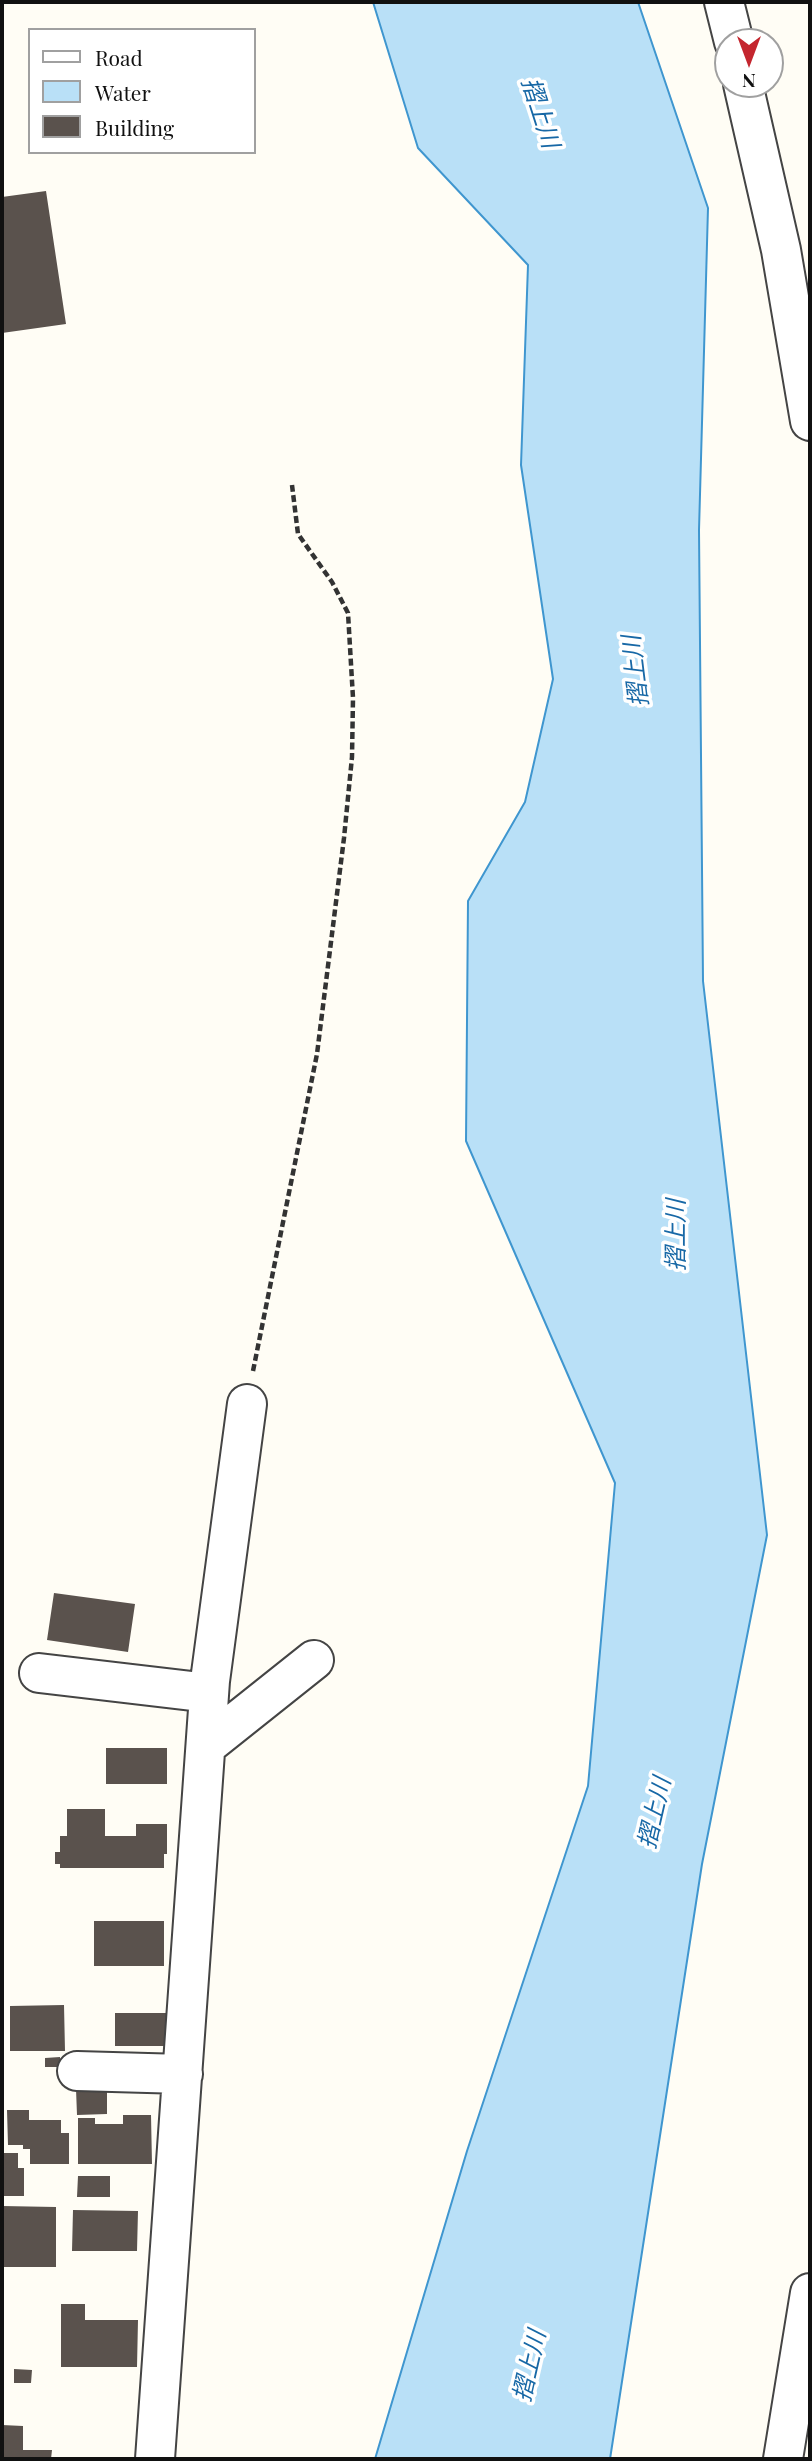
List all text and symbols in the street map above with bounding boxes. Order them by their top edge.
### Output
legend [28,28,256,154]
north arrow [714,28,784,98]
text: Road [95,43,143,71]
text: N [742,69,756,95]
water label: 摺上川 [515,74,565,152]
text: Water [95,78,151,106]
text: Building [95,113,174,141]
water label: 摺上川 [617,634,655,708]
water label: 摺上川 [663,1199,691,1271]
water label: 摺上川 [633,1775,677,1851]
water label: 摺上川 [508,2328,552,2404]

